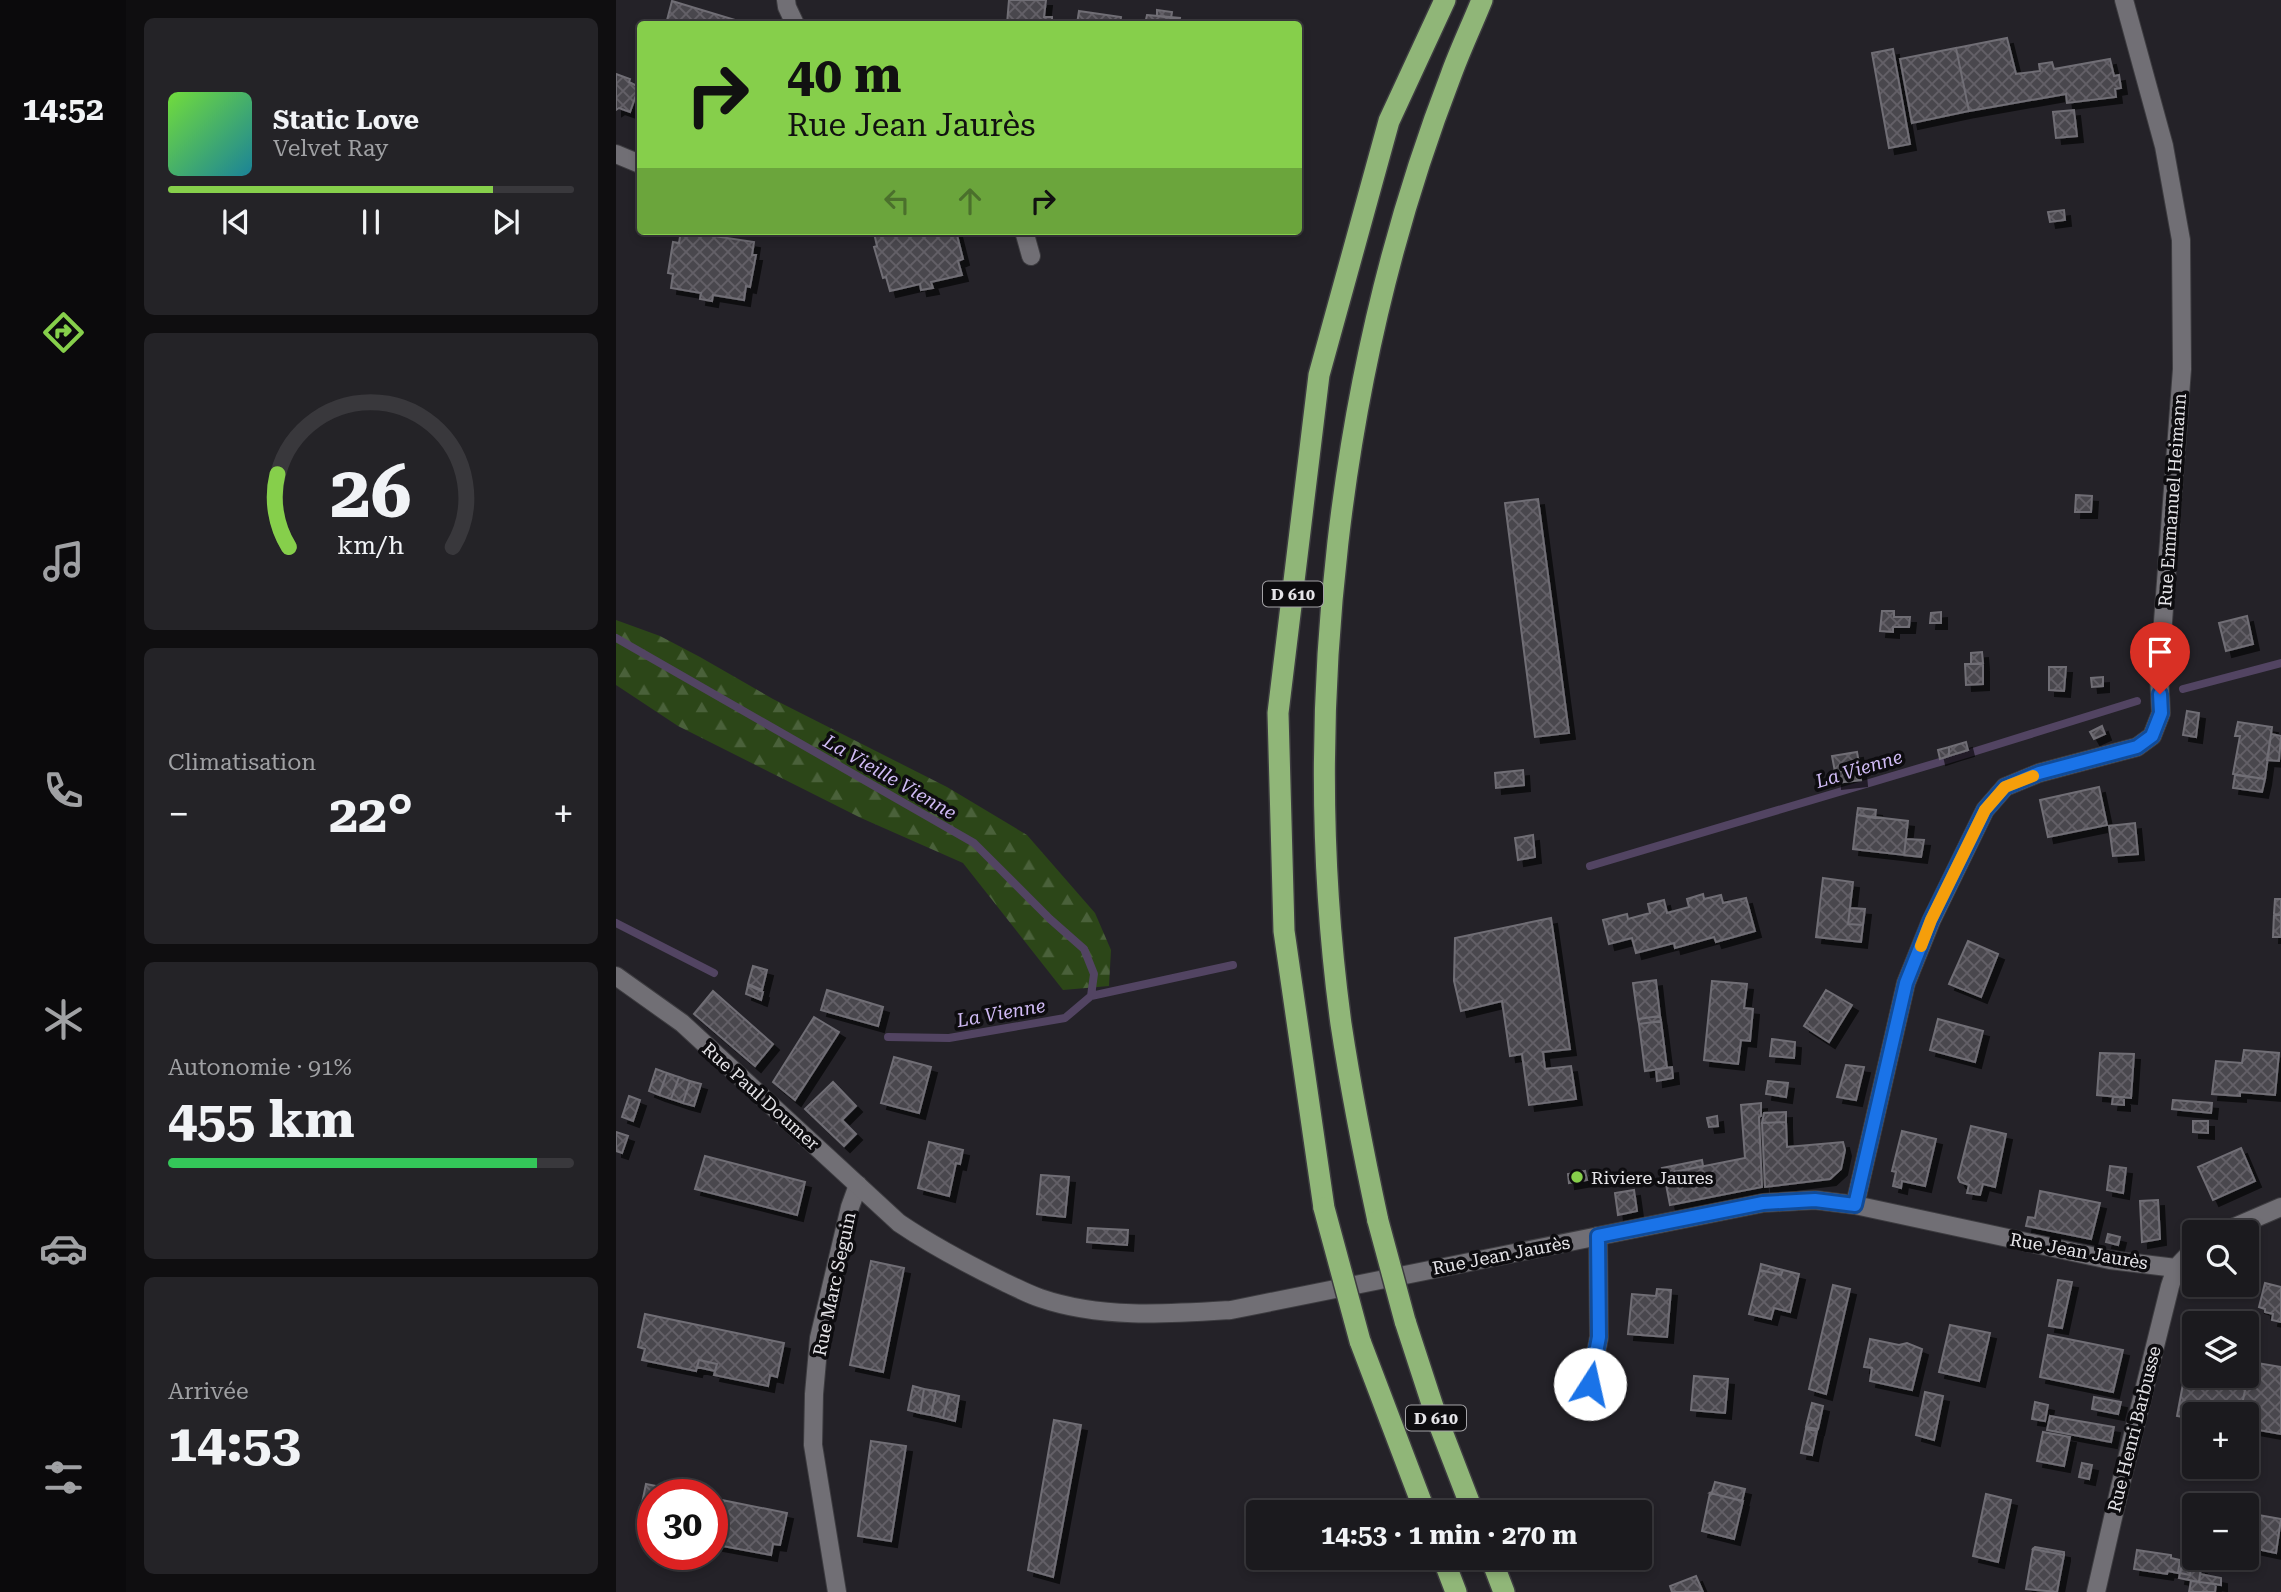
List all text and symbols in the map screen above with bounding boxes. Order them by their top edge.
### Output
text: 40 m [787,47,902,104]
icon: right [672,49,763,140]
text: 14:52 [22,90,104,128]
text: Static Love [273,105,419,135]
text: Rue Jean Jaurès [787,106,1035,144]
text: Velvet Ray [273,135,388,162]
icon: left [878,182,916,220]
icon: ahead [951,182,989,220]
icon: right [1024,182,1062,220]
icon: previous [217,203,255,241]
icon: pause [352,203,390,241]
icon: next [487,203,525,241]
icon: directions [39,308,88,357]
street label: Rue Emmanuel Heimann [2154,392,2190,608]
text: 26 [330,451,412,536]
text: km/h [338,531,404,560]
icon: music [39,537,88,586]
road number: D 610 [1263,582,1323,607]
pin [2130,622,2190,694]
icon: arrive [2141,633,2179,671]
water label: La Vieille Vienne [819,729,961,824]
water label: La Vienne [1812,745,1906,793]
text: Climatisation [168,749,316,776]
icon: phone [39,766,88,815]
text: 22° [329,784,413,845]
text: − [168,792,189,836]
text: + [553,792,574,836]
water label: La Vienne [954,994,1047,1032]
icon: climate [39,995,88,1044]
street label: Rue Paul Doumer [698,1038,824,1154]
text: Autonomie · 91% [168,1054,352,1081]
text: 455 km [168,1089,355,1150]
place label: Riviere Jaures [1591,1167,1713,1188]
marker: Riviere Jaures [1569,1169,1585,1185]
street label: Rue Marc Seguin [809,1210,860,1358]
map controls [2182,1220,2259,1570]
button: search [2182,1220,2259,1297]
icon: car [39,1224,88,1273]
street label: Rue Jean Jaurès [2008,1229,2150,1273]
street label: Rue Jean Jaurès [1430,1231,1572,1279]
button: layers [2182,1311,2259,1388]
street label: Rue Henri Barbusse [2103,1344,2165,1514]
position arrow [1553,1347,1627,1421]
text: Arrivée [168,1378,249,1405]
button: + [2182,1402,2259,1479]
road number: D 610 [1406,1406,1466,1430]
text: 14:53 [168,1413,301,1474]
icon: filters [39,1453,88,1502]
speed limit sign: 30 [637,1479,728,1570]
button: − [2182,1493,2259,1570]
text: 14:53 · 1 min · 270 m [1321,1520,1577,1550]

